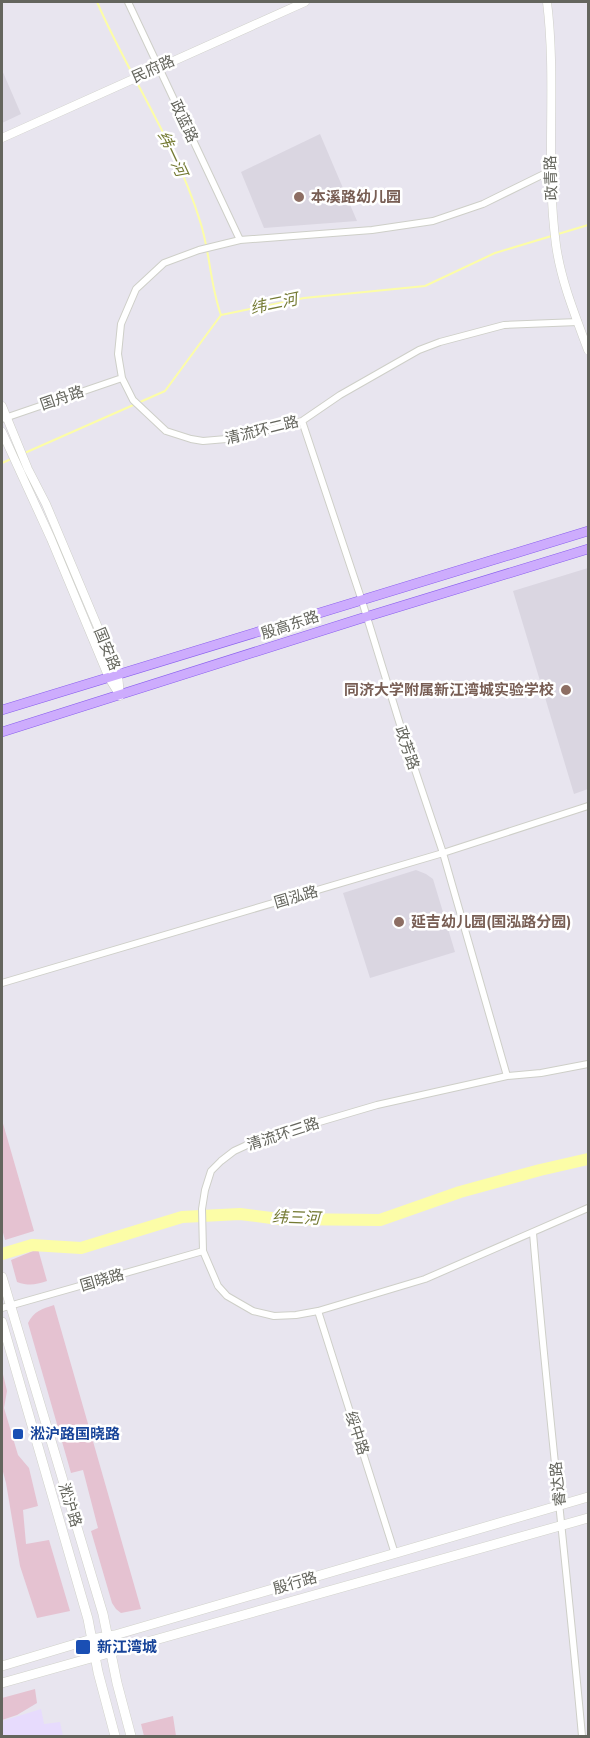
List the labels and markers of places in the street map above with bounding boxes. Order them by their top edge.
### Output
place label: 本溪路幼儿园 [311,187,401,207]
marker: 本溪路幼儿园 [292,190,306,204]
place label: 同济大学附属新江湾城实验学校 [344,680,554,700]
marker: 同济大学附属新江湾城实验学校 [559,683,573,697]
place label: 延吉幼儿园(国泓路分园) [411,912,572,932]
marker: 延吉幼儿园(国泓路分园) [392,915,406,929]
place label: 淞沪路国晓路 [30,1424,120,1444]
marker: 淞沪路国晓路 [11,1427,25,1441]
place label: 新江湾城 [97,1637,157,1657]
marker: 新江湾城 [74,1638,92,1656]

